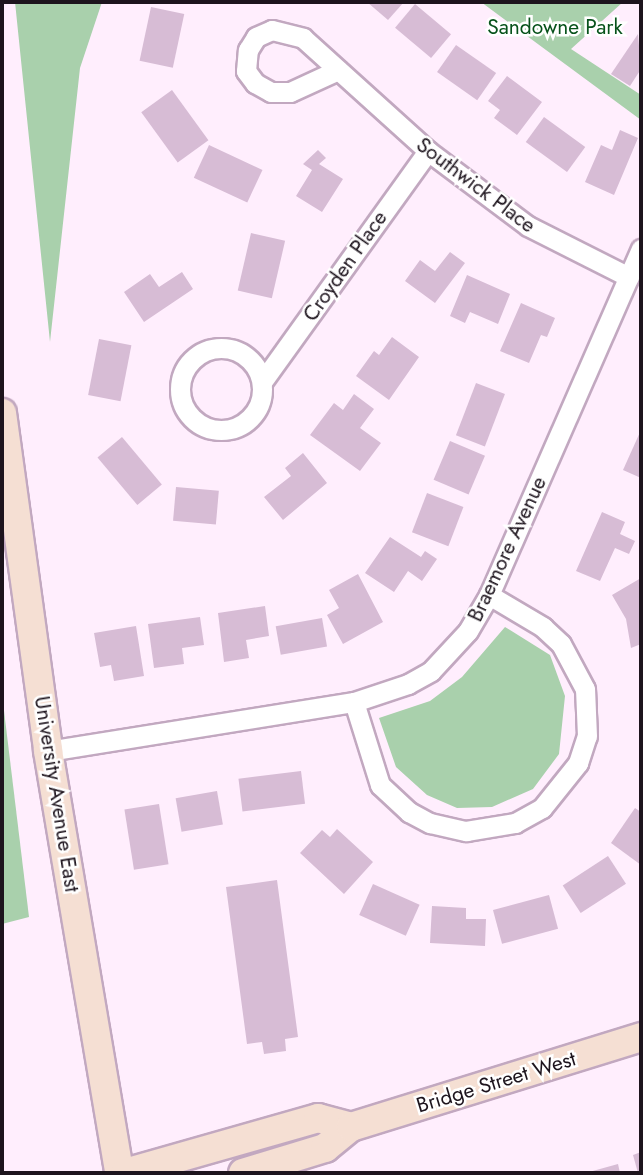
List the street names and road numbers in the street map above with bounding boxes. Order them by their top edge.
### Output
street label: Southwick Place [411,132,541,238]
street label: Croyden Place [298,206,392,326]
street label: Braemore Avenue [462,472,552,626]
street label: University Avenue East [29,694,85,894]
street label: Bridge Street West [413,1046,579,1118]

